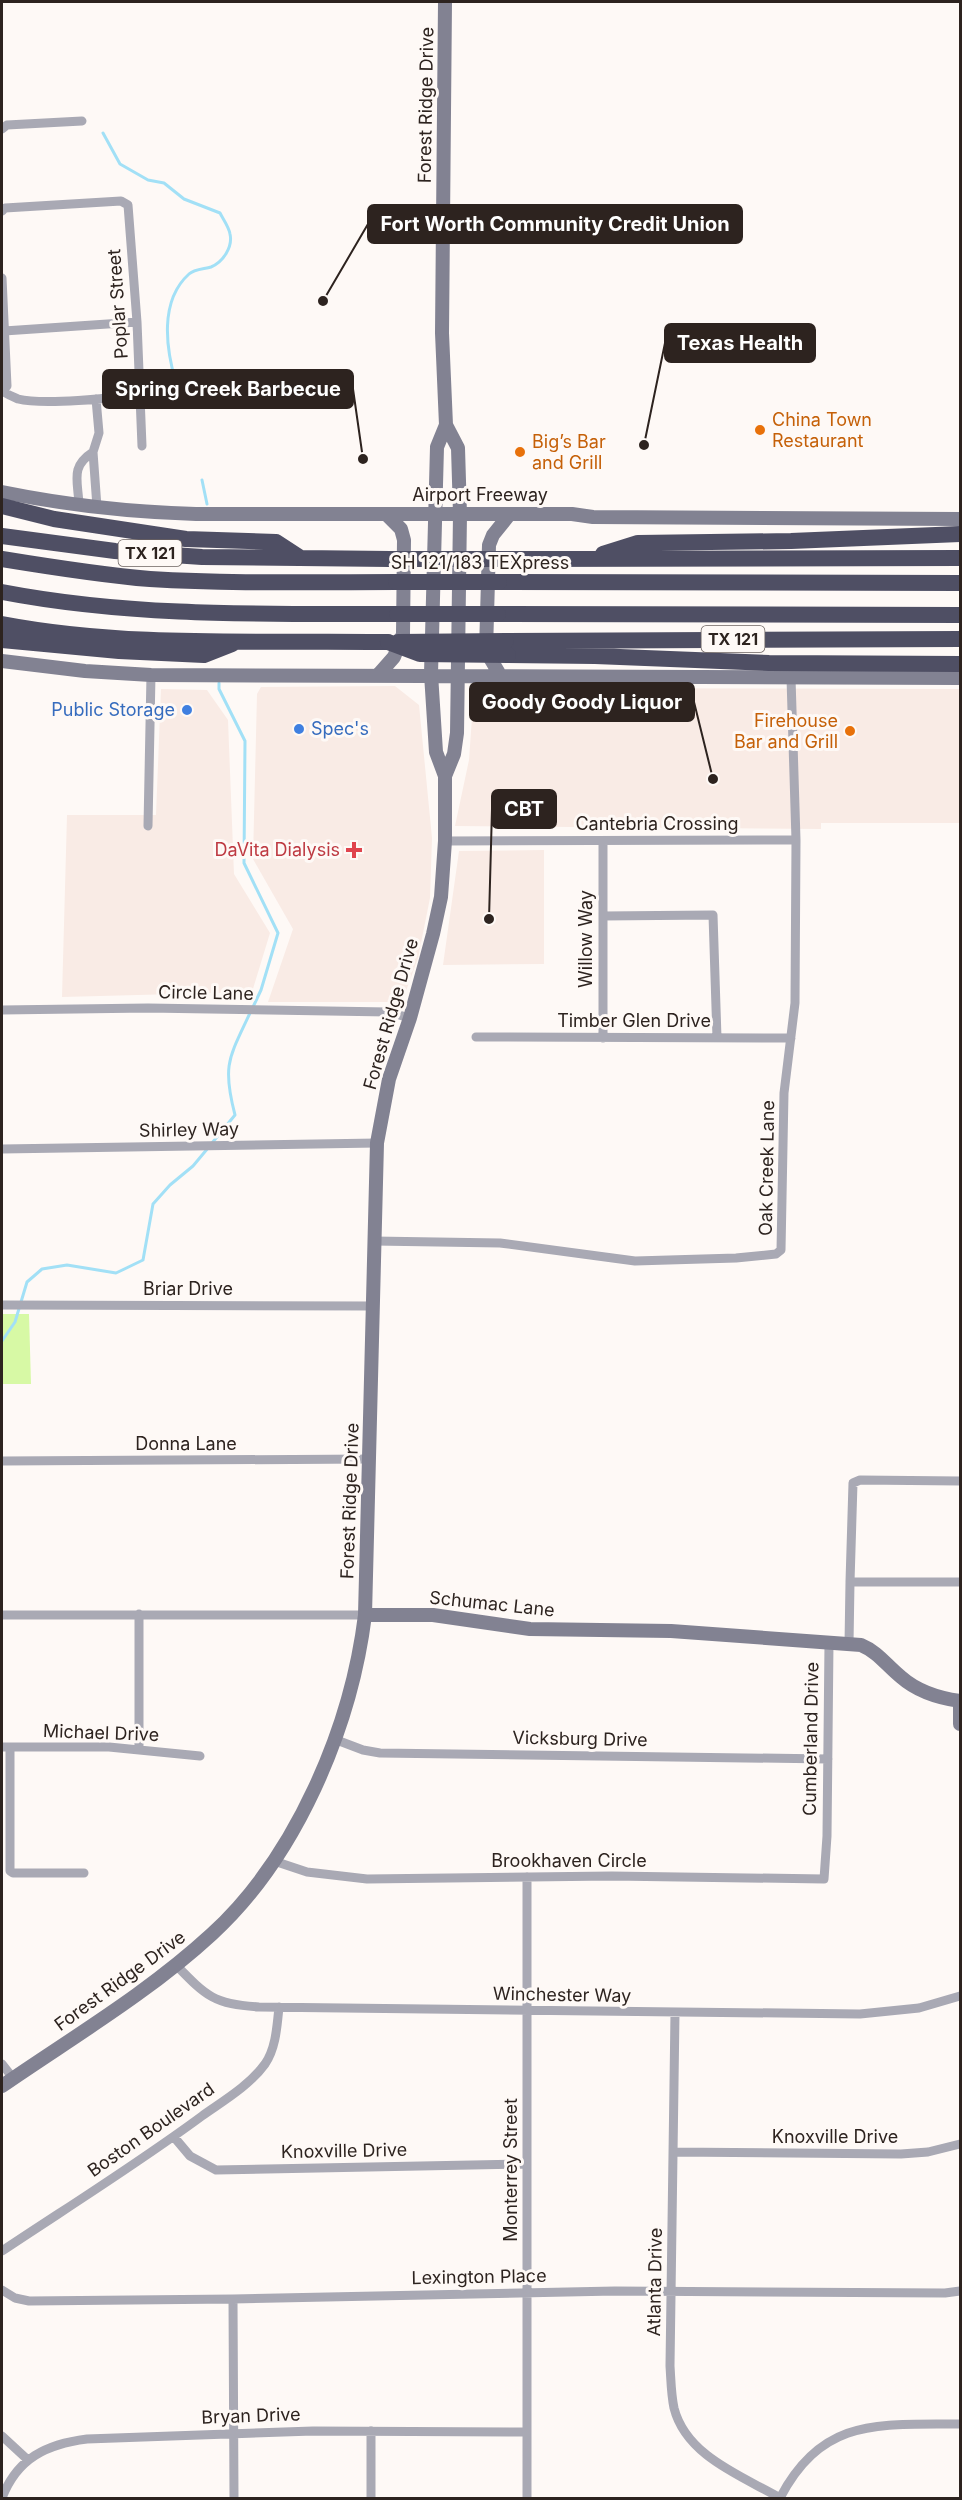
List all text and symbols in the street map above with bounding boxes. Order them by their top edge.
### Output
street label: Forest Ridge Drive [414,27,437,183]
callout: Fort Worth Community Credit Union [368,205,742,243]
text: Fort Worth Community Credit Union [380,212,730,236]
street label: Poplar Street [103,248,132,360]
callout: Texas Health [665,324,815,362]
text: Texas Health [677,331,803,355]
callout: Spring Creek Barbecue [103,370,353,408]
text: Spring Creek Barbecue [115,377,341,401]
place label: China Town Restaurant [772,409,872,451]
marker: China Town Restaurant [753,423,767,437]
place label: Big’s Bar and Grill [532,431,606,473]
marker: Big’s Bar and Grill [513,445,527,459]
street label: Airport Freeway [412,484,548,505]
road number: TX 121 [118,540,182,566]
street label: SH 121/183 TEXpress [391,552,569,573]
road number: TX 121 [702,626,764,652]
callout: Goody Goody Liquor [470,683,694,721]
text: Goody Goody Liquor [482,690,682,714]
place label: Public Storage [51,699,175,720]
marker: Public Storage [180,703,194,717]
place label: Firehouse Bar and Grill [734,710,838,752]
place label: Spec's [311,718,369,739]
marker: Spec's [292,722,306,736]
marker: Firehouse Bar and Grill [843,724,857,738]
callout: CBT [492,790,556,828]
text: CBT [504,797,544,821]
street label: Cantebria Crossing [575,813,739,834]
place label: DaVita Dialysis [215,839,340,860]
marker: DaVita Dialysis [345,841,363,859]
street label: Willow Way [575,890,596,988]
street label: Forest Ridge Drive [359,936,422,1092]
street label: Circle Lane [158,981,254,1004]
street label: Timber Glen Drive [557,1010,711,1031]
street label: Oak Creek Lane [755,1100,778,1236]
street label: Shirley Way [139,1118,239,1141]
street label: Briar Drive [143,1278,233,1299]
street label: Forest Ridge Drive [336,1422,363,1579]
street label: Donna Lane [135,1433,237,1454]
street label: Schumac Lane [428,1586,556,1621]
street label: Cumberland Drive [799,1662,822,1816]
street label: Michael Drive [43,1720,159,1745]
street label: Vicksburg Drive [512,1727,648,1750]
street label: Brookhaven Circle [491,1850,647,1871]
street label: Forest Ridge Drive [50,1926,189,2035]
street label: Winchester Way [493,1983,631,2006]
street label: Boston Boulevard [83,2078,218,2181]
street label: Monterrey Street [500,2098,521,2242]
street label: Knoxville Drive [772,2126,898,2147]
street label: Knoxville Drive [281,2139,407,2162]
street label: Atlanta Drive [643,2227,666,2337]
street label: Lexington Place [411,2265,547,2288]
street label: Bryan Drive [201,2403,301,2428]

